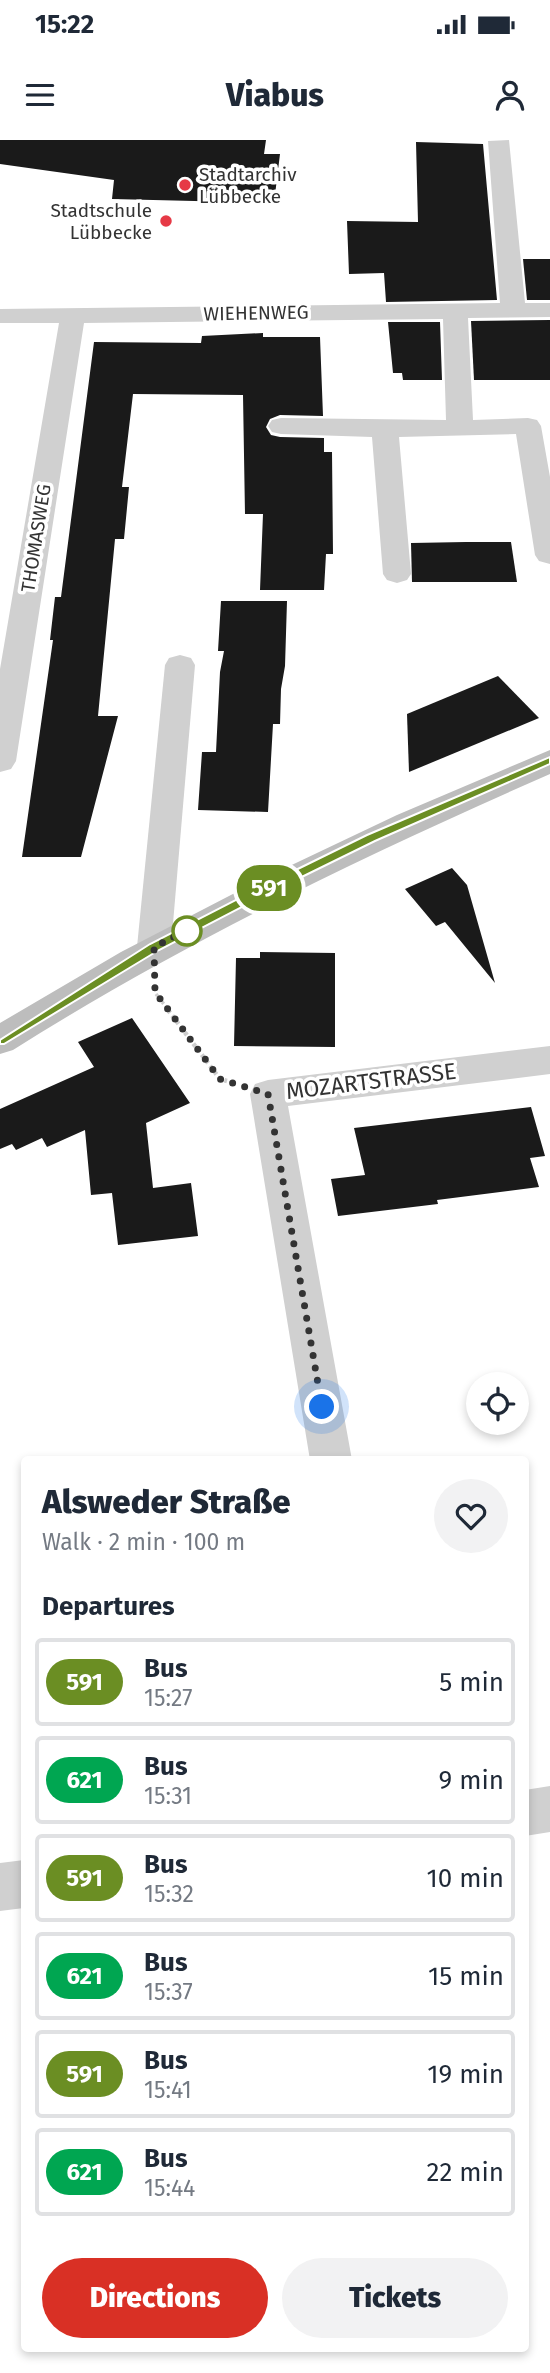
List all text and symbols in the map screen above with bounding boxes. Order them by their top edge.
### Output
text: 15:22 [35,9,94,40]
icon: menu [21,76,59,114]
text: Viabus [226,76,324,114]
icon: person [491,76,529,114]
place label: Stadtarchiv Lübbecke [199,163,297,208]
marker: Stadtarchiv Lübbecke [177,177,193,193]
place label: Stadtschule Lübbecke [50,199,152,244]
marker: Stadtschule Lübbecke [158,213,174,229]
street label: WIEHENWEG [203,301,309,325]
street label: THOMASWEG [16,482,56,594]
line badge: 591 [229,865,309,911]
text: 591 [251,874,287,902]
unlabelled marker [172,916,202,946]
street label: MOZARTSTRASSE [284,1057,458,1105]
map controls [466,1372,529,1435]
button: locate [466,1372,529,1435]
your location [304,1389,339,1424]
button: heart [434,1479,508,1553]
text: Alsweder Straße [42,1482,291,1522]
text: Walk · 2 min · 100 m [42,1528,245,1556]
text: Departures [42,1591,175,1622]
text: Bus [144,1653,187,1684]
text: 5 min [439,1667,504,1698]
text: 591 [66,1668,103,1696]
text: 15:27 [144,1684,192,1712]
text: Bus [144,1751,187,1782]
text: 9 min [439,1765,504,1796]
text: 621 [66,1766,103,1794]
text: 15:31 [144,1782,192,1810]
text: Bus [144,1849,187,1880]
text: 10 min [426,1863,504,1894]
text: 591 [66,1864,103,1892]
text: 15:32 [144,1880,194,1908]
text: Bus [144,1947,187,1978]
text: 15 min [428,1961,504,1992]
text: 621 [66,1962,103,1990]
text: 15:37 [144,1978,193,2006]
text: Bus [144,2045,187,2076]
text: 19 min [427,2059,504,2090]
text: 591 [66,2060,103,2088]
text: 15:41 [144,2076,192,2104]
text: Bus [144,2143,187,2174]
text: 22 min [427,2157,504,2188]
text: 621 [66,2158,103,2186]
text: 15:44 [144,2174,195,2202]
button: Directions [42,2258,268,2338]
button: Tickets [282,2258,508,2338]

